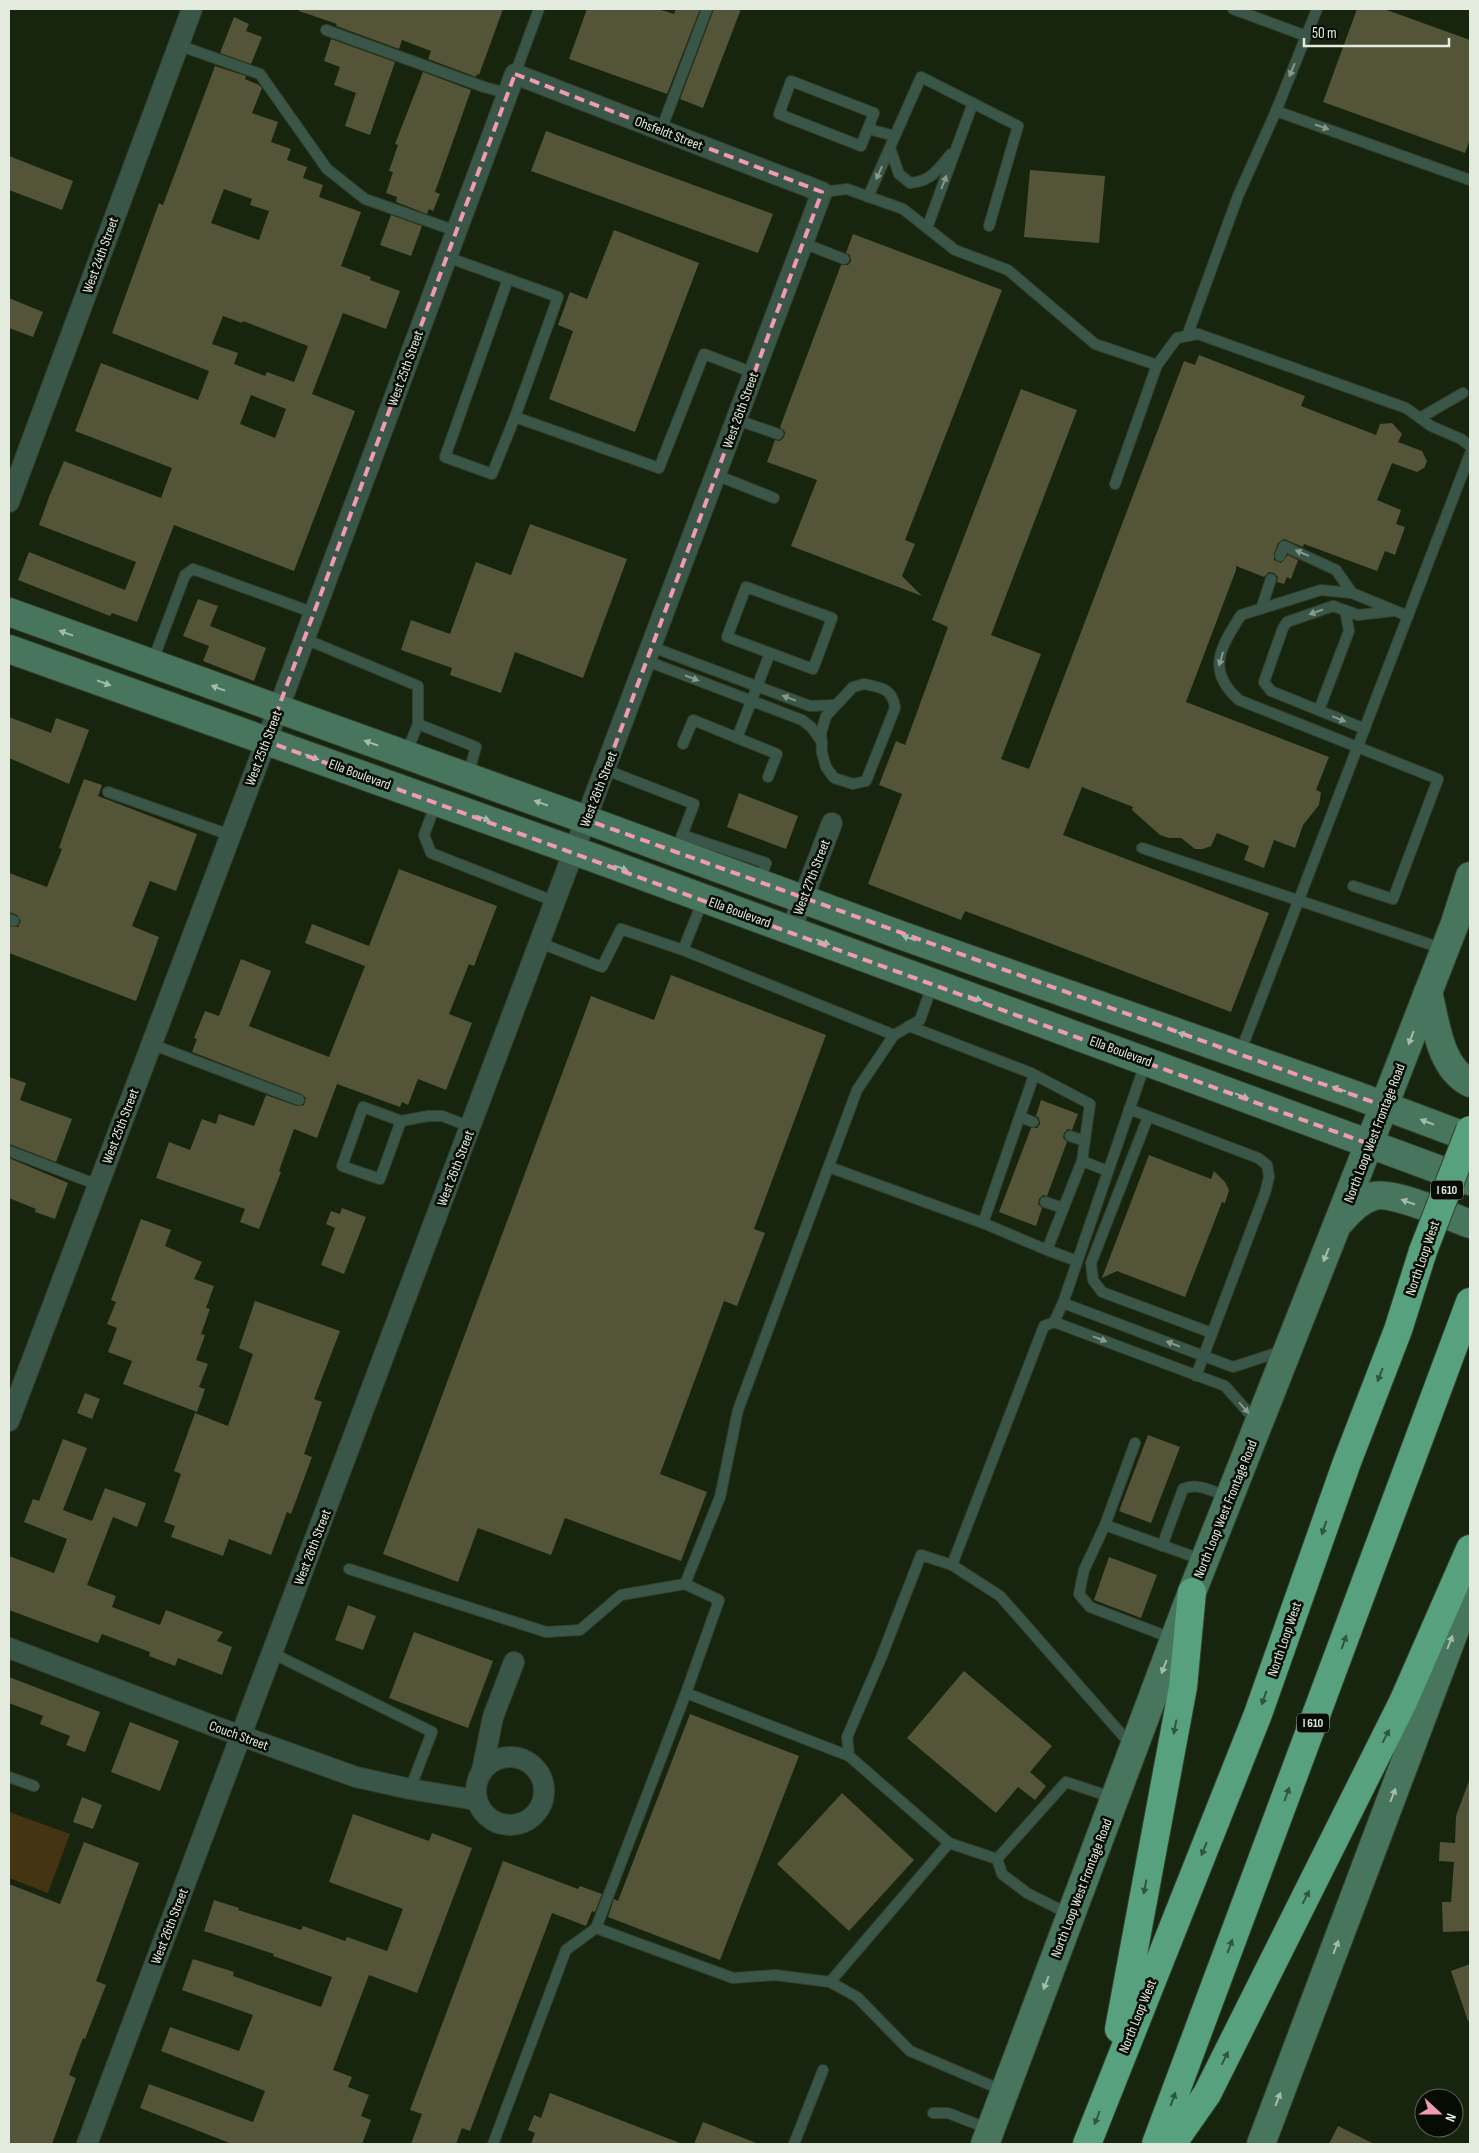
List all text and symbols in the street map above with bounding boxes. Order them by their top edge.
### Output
scale bar [1304,15,1449,47]
text: 50 m [1312,24,1337,43]
one-way arrow [1288,63,1296,78]
street label: Ohsfeldt Street [632,113,705,154]
one-way arrow [1314,124,1329,132]
one-way arrow [874,166,882,180]
one-way arrow [940,174,948,189]
street label: West 24th Street [79,215,122,295]
street label: West 25th Street [384,328,427,408]
street label: West 26th Street [719,370,762,451]
one-way arrow [1295,549,1309,557]
one-way arrow [1308,609,1323,616]
one-way arrow [58,629,73,637]
one-way arrow [1216,651,1224,666]
one-way arrow [685,674,700,682]
one-way arrow [97,679,112,687]
one-way arrow [211,684,226,692]
one-way arrow [781,694,796,702]
street label: West 25th Street [241,708,286,788]
one-way arrow [1332,715,1346,723]
one-way arrow [364,739,379,746]
street label: West 26th Street [576,749,621,830]
one-way arrow [305,753,320,761]
street label: Ella Boulevard [326,755,393,794]
one-way arrow [533,799,548,807]
one-way arrow [475,815,490,822]
street label: West 27th Street [789,837,834,917]
one-way arrow [614,864,629,872]
street label: Ella Boulevard [706,893,773,932]
one-way arrow [902,934,917,941]
one-way arrow [816,938,831,946]
one-way arrow [968,995,983,1002]
one-way arrow [1177,1031,1192,1039]
one-way arrow [1406,1031,1414,1045]
street label: Ella Boulevard [1087,1032,1154,1071]
street label: North Loop West Frontage Road [1340,1061,1409,1205]
one-way arrow [1331,1085,1346,1092]
street label: West 25th Street [98,1086,143,1166]
one-way arrow [1235,1092,1250,1100]
one-way arrow [1420,1118,1435,1125]
street label: West 26th Street [433,1128,478,1209]
road number: I 610 [1431,1180,1463,1200]
one-way arrow [1400,1198,1415,1205]
street label: North Loop West [1402,1218,1443,1298]
one-way arrow [1322,1248,1330,1263]
one-way arrow [1093,1335,1108,1343]
one-way arrow [1165,1340,1180,1348]
one-way arrow [1376,1368,1383,1383]
one-way arrow [1238,1401,1250,1413]
street label: North Loop West Frontage Road [1190,1437,1261,1581]
street label: West 26th Street [290,1507,335,1588]
one-way arrow [1320,1521,1328,1536]
street label: North Loop West [1264,1599,1305,1679]
one-way arrow [1340,1635,1348,1649]
one-way arrow [1447,1635,1454,1650]
one-way arrow [1160,1659,1167,1674]
one-way arrow [1260,1690,1267,1705]
road number: I 610 [1297,1714,1329,1732]
street label: Couch Street [207,1717,271,1754]
one-way arrow [1171,1719,1179,1735]
one-way arrow [1382,1729,1390,1743]
one-way arrow [1283,1786,1291,1801]
one-way arrow [1390,1787,1397,1802]
street label: North Loop West Frontage Road [1047,1816,1116,1960]
one-way arrow [1200,1842,1208,1857]
one-way arrow [1141,1879,1149,1895]
street label: West 26th Street [147,1886,192,1967]
one-way arrow [1302,1890,1310,1904]
one-way arrow [1226,1938,1234,1953]
one-way arrow [1333,1939,1340,1954]
one-way arrow [1041,1975,1049,1990]
street label: North Loop West [1115,1977,1160,2056]
one-way arrow [1221,2051,1229,2065]
north arrow [1414,2088,1464,2138]
one-way arrow [1170,2091,1177,2106]
one-way arrow [1275,2091,1282,2106]
one-way arrow [1093,2110,1100,2125]
text: N [1441,2111,1460,2124]

